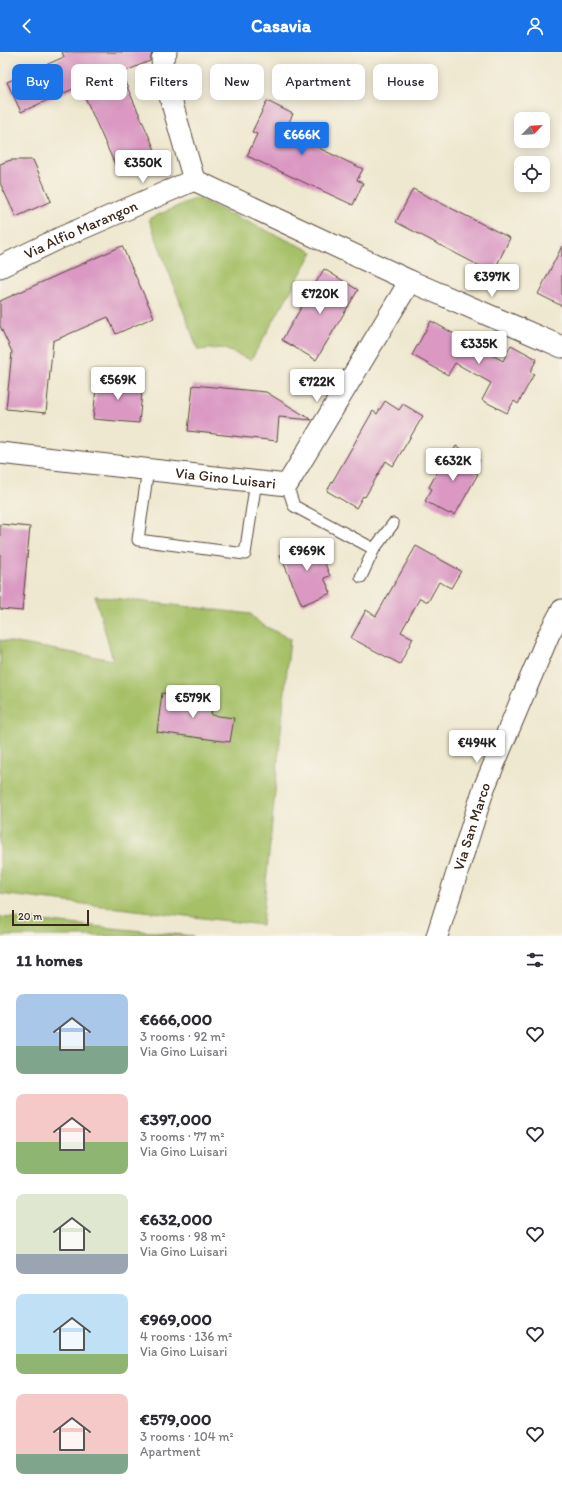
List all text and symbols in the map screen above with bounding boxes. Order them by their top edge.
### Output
icon: back [16,15,38,37]
text: Casavia [251,15,311,37]
icon: person [524,15,546,37]
chip: Buy [12,64,63,100]
chip: Rent [71,64,127,100]
chip: Filters [135,64,202,100]
chip: New [210,64,264,100]
chip: Apartment [272,64,365,100]
chip: House [373,64,438,100]
north arrow [514,112,550,148]
map controls [514,112,550,192]
pin: €666K [274,122,330,156]
text: €666K [284,127,320,142]
pin: €350K [115,150,171,184]
text: €350K [124,155,162,170]
button: locate [514,156,550,192]
street label: Via Alfio Marangon [21,197,140,263]
pin: €397K [464,264,520,298]
text: €397K [474,269,510,284]
pin: €720K [292,281,348,315]
text: €720K [301,286,339,301]
pin: €335K [451,331,507,365]
text: €335K [461,336,497,351]
pin: €569K [90,367,146,401]
pin: €722K [289,369,345,403]
text: €569K [100,372,136,387]
text: €722K [299,374,335,389]
pin: €632K [425,448,481,482]
text: €632K [435,453,471,468]
street label: Via Gino Luisari [174,464,277,493]
pin: €969K [279,538,335,572]
text: €969K [289,543,325,558]
pin: €579K [165,685,221,719]
text: €579K [175,690,211,705]
pin: €494K [449,730,505,764]
text: €494K [458,735,496,750]
street label: Via San Marco [449,779,494,873]
scale bar [12,908,89,927]
text: 20 m [18,910,42,923]
icon: filters [524,949,546,971]
text: 11 homes [16,950,83,970]
text: €666,000 [140,1009,212,1029]
icon: home [48,1010,96,1058]
icon: heart [524,1023,546,1045]
text: 3 rooms · 92 m² [140,1029,225,1044]
text: Via Gino Luisari [140,1044,227,1059]
text: €397,000 [140,1109,212,1129]
icon: home [48,1110,96,1158]
icon: heart [524,1123,546,1145]
text: 3 rooms · 77 m² [140,1129,225,1144]
text: Via Gino Luisari [140,1144,227,1159]
text: €632,000 [140,1209,212,1229]
icon: home [48,1210,96,1258]
icon: heart [524,1223,546,1245]
text: 3 rooms · 98 m² [140,1229,226,1244]
text: Via Gino Luisari [140,1244,227,1259]
text: €969,000 [140,1309,212,1329]
icon: home [48,1310,96,1358]
icon: heart [524,1323,546,1345]
text: 4 rooms · 136 m² [140,1329,232,1344]
text: Via Gino Luisari [140,1344,227,1359]
text: €579,000 [140,1409,211,1429]
icon: home [48,1410,96,1458]
icon: heart [524,1423,546,1445]
text: 3 rooms · 104 m² [140,1429,233,1444]
text: Apartment [140,1444,201,1459]

